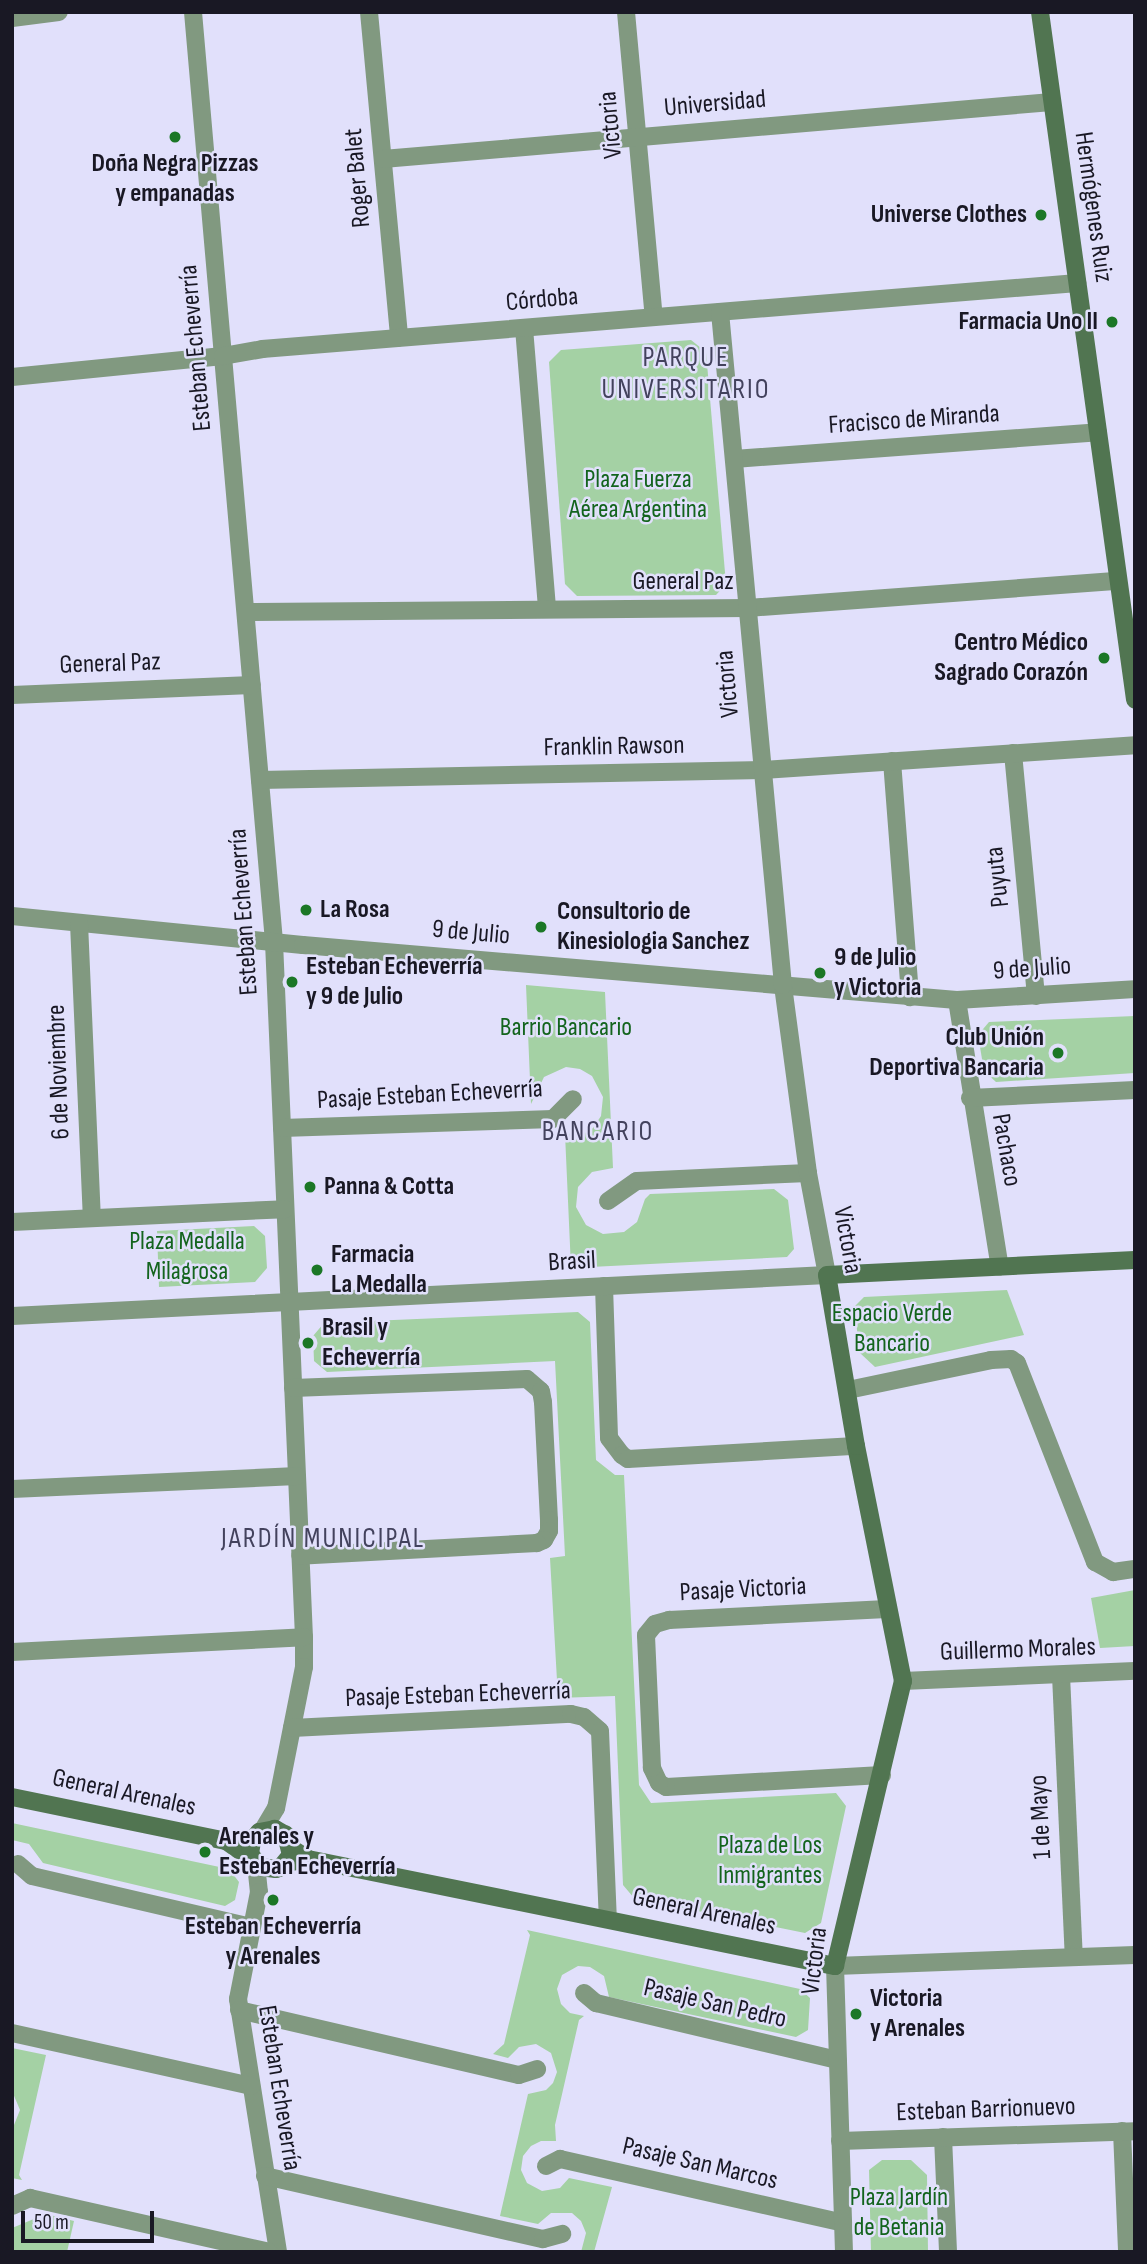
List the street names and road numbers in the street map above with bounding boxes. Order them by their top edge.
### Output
street label: Universidad [663,84,767,124]
street label: Victoria [593,90,629,160]
street label: Roger Balet [338,127,378,229]
street label: Hermógenes Ruiz [1067,130,1119,284]
street label: Esteban Echeverría [173,264,219,432]
street label: Córdoba [504,281,580,319]
street label: Fracisco de Miranda [827,398,1001,442]
street label: General Paz [632,566,734,598]
street label: General Paz [59,647,161,681]
street label: Victoria [710,649,746,719]
street label: Franklin Rawson [543,730,685,764]
street label: Esteban Echeverría [223,828,265,996]
street label: Puyuta [979,845,1017,909]
street label: 9 de Julio [431,914,511,952]
street label: 9 de Julio [992,951,1072,987]
street label: 6 de Noviembre [41,1004,77,1140]
street label: Pasaje Esteban Echeverría [316,1074,544,1116]
street label: Pachaco [984,1111,1028,1189]
street label: Victoria [826,1204,868,1276]
street label: Brasil [547,1245,597,1279]
street label: Pasaje Victoria [679,1571,807,1609]
street label: Guillermo Morales [940,1632,1096,1668]
street label: Pasaje Esteban Echeverría [345,1675,571,1715]
street label: General Arenales [49,1763,199,1823]
street label: 1 de Mayo [1023,1774,1059,1860]
street label: General Arenales [629,1882,779,1942]
street label: Victoria [795,1926,835,1996]
street label: Pasaje San Pedro [641,1972,789,2036]
street label: Esteban Echeverría [251,2003,307,2173]
street label: Esteban Barrionuevo [896,2091,1076,2129]
street label: Pasaje San Marcos [619,2131,781,2197]

